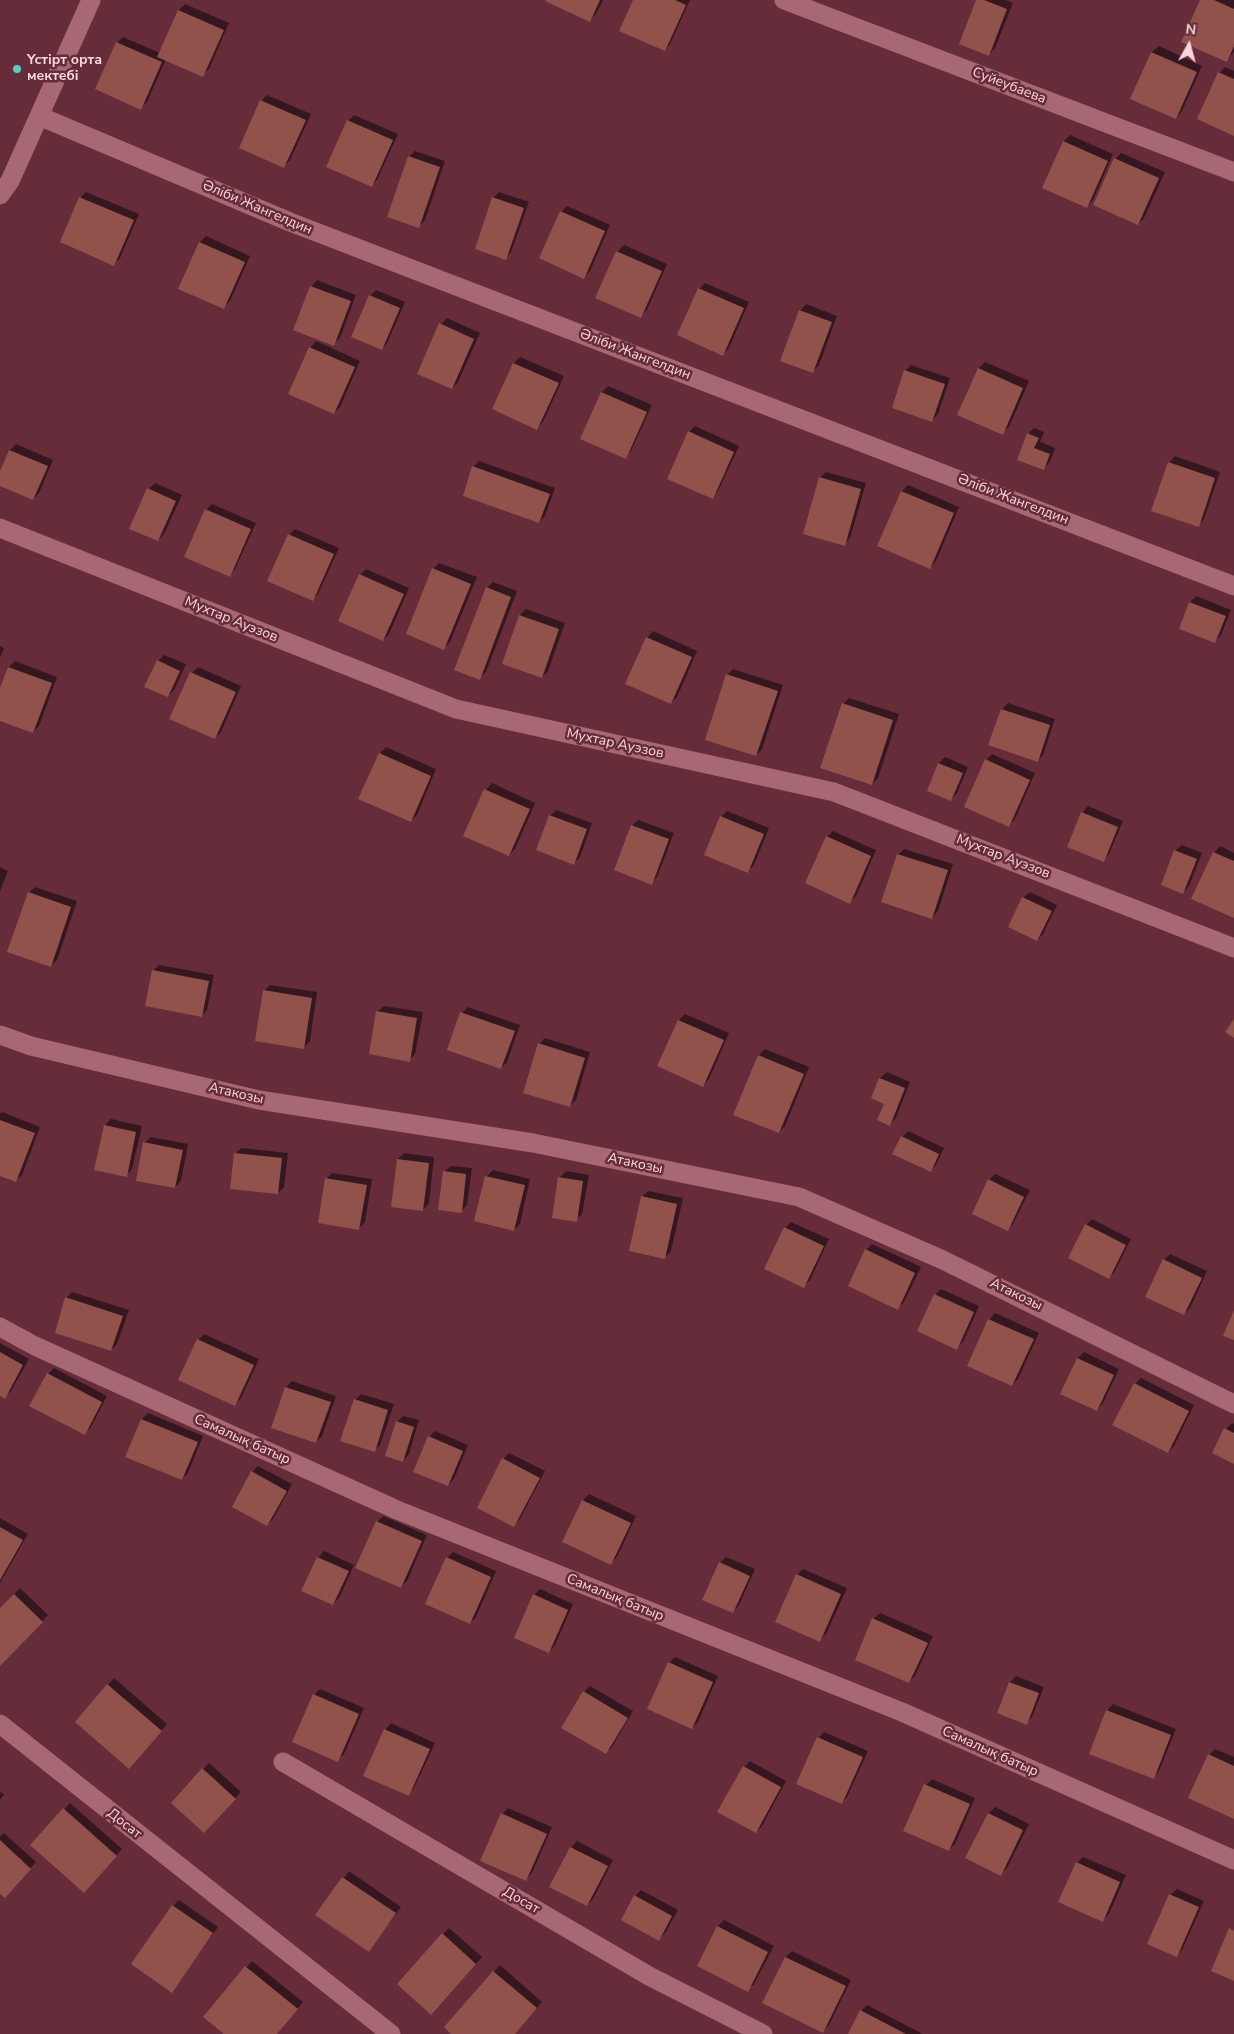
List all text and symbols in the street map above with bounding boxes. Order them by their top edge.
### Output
north arrow [1164,20,1214,70]
text: N [1185,20,1197,40]
place label: Үстірт орта мектебі [27,53,102,85]
marker: Үстірт орта мектебі [11,63,23,75]
street label: Суйеубаева [970,64,1048,108]
street label: Әліби Жангелдин [200,177,314,239]
street label: Әліби Жангелдин [577,326,693,384]
street label: Әліби Жангелдин [955,471,1071,529]
street label: Мухтар Ауэзов [182,594,280,646]
street label: Мухтар Ауэзов [565,725,665,763]
street label: Мухтар Ауэзов [954,831,1052,883]
street label: Атакозы [207,1080,265,1108]
street label: Атакозы [606,1150,664,1178]
street label: Атакозы [987,1275,1045,1315]
street label: Самалық батыр [191,1411,293,1469]
street label: Самалық батыр [564,1571,666,1625]
street label: Самалық батыр [939,1723,1041,1781]
street label: Досат [103,1805,145,1843]
street label: Досат [500,1884,542,1918]

